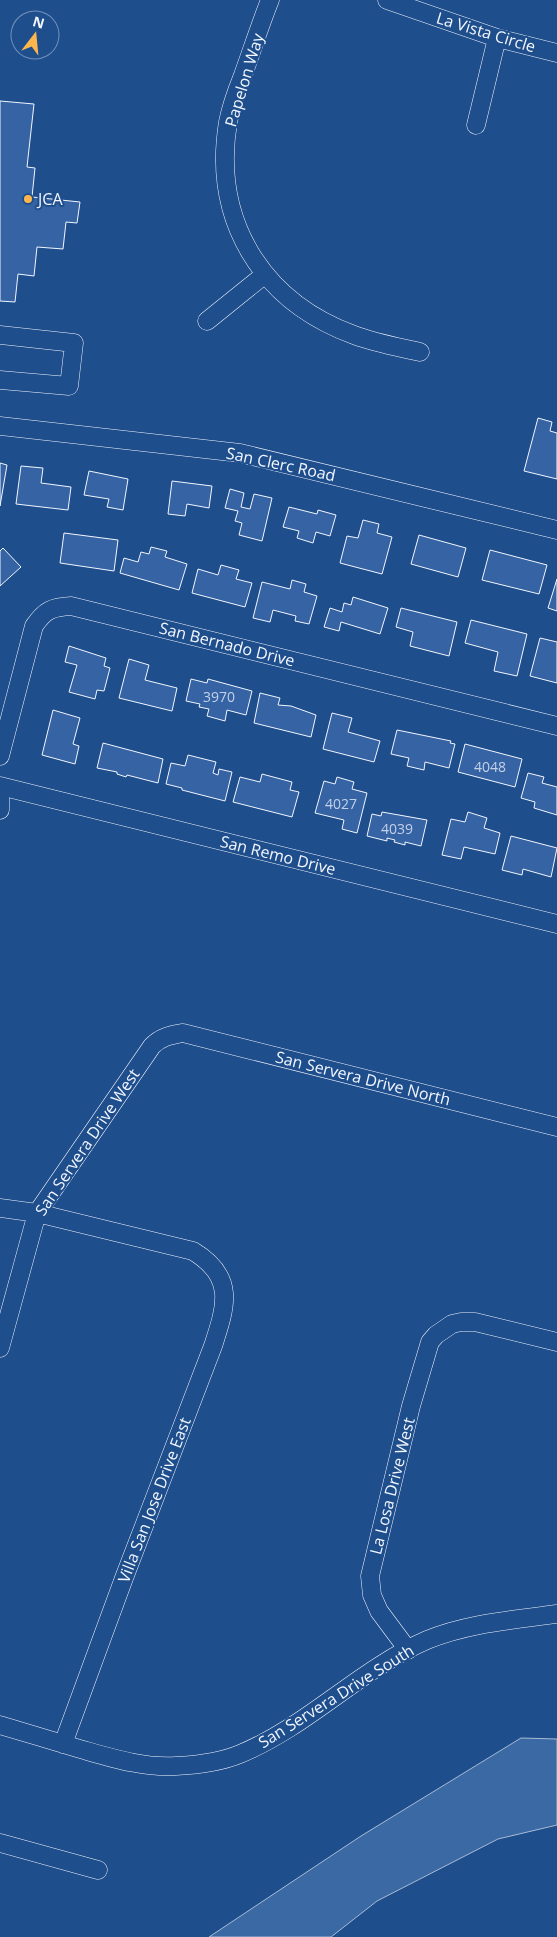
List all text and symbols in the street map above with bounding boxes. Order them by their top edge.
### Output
street label: La Vista Circle [434,6,538,58]
north arrow [10,10,60,60]
text: N [31,11,47,33]
street label: Papelon Way [219,30,269,129]
place label: JCA [36,188,63,210]
marker: JCA [22,193,34,205]
street label: San Clerc Road [224,442,338,486]
street label: San Bernado Drive [157,617,297,671]
house number: 3970 [203,687,235,706]
house number: 4048 [474,757,506,776]
house number: 4027 [325,794,357,813]
house number: 4039 [381,819,413,838]
street label: San Remo Drive [218,830,338,880]
street label: San Servera Drive North [273,1046,453,1110]
street label: San Servera Drive West [30,1064,145,1220]
street label: Villa San Jose Drive East [112,1414,196,1586]
street label: La Losa Drive West [364,1415,420,1557]
street label: San Servera Drive South [254,1639,418,1753]

